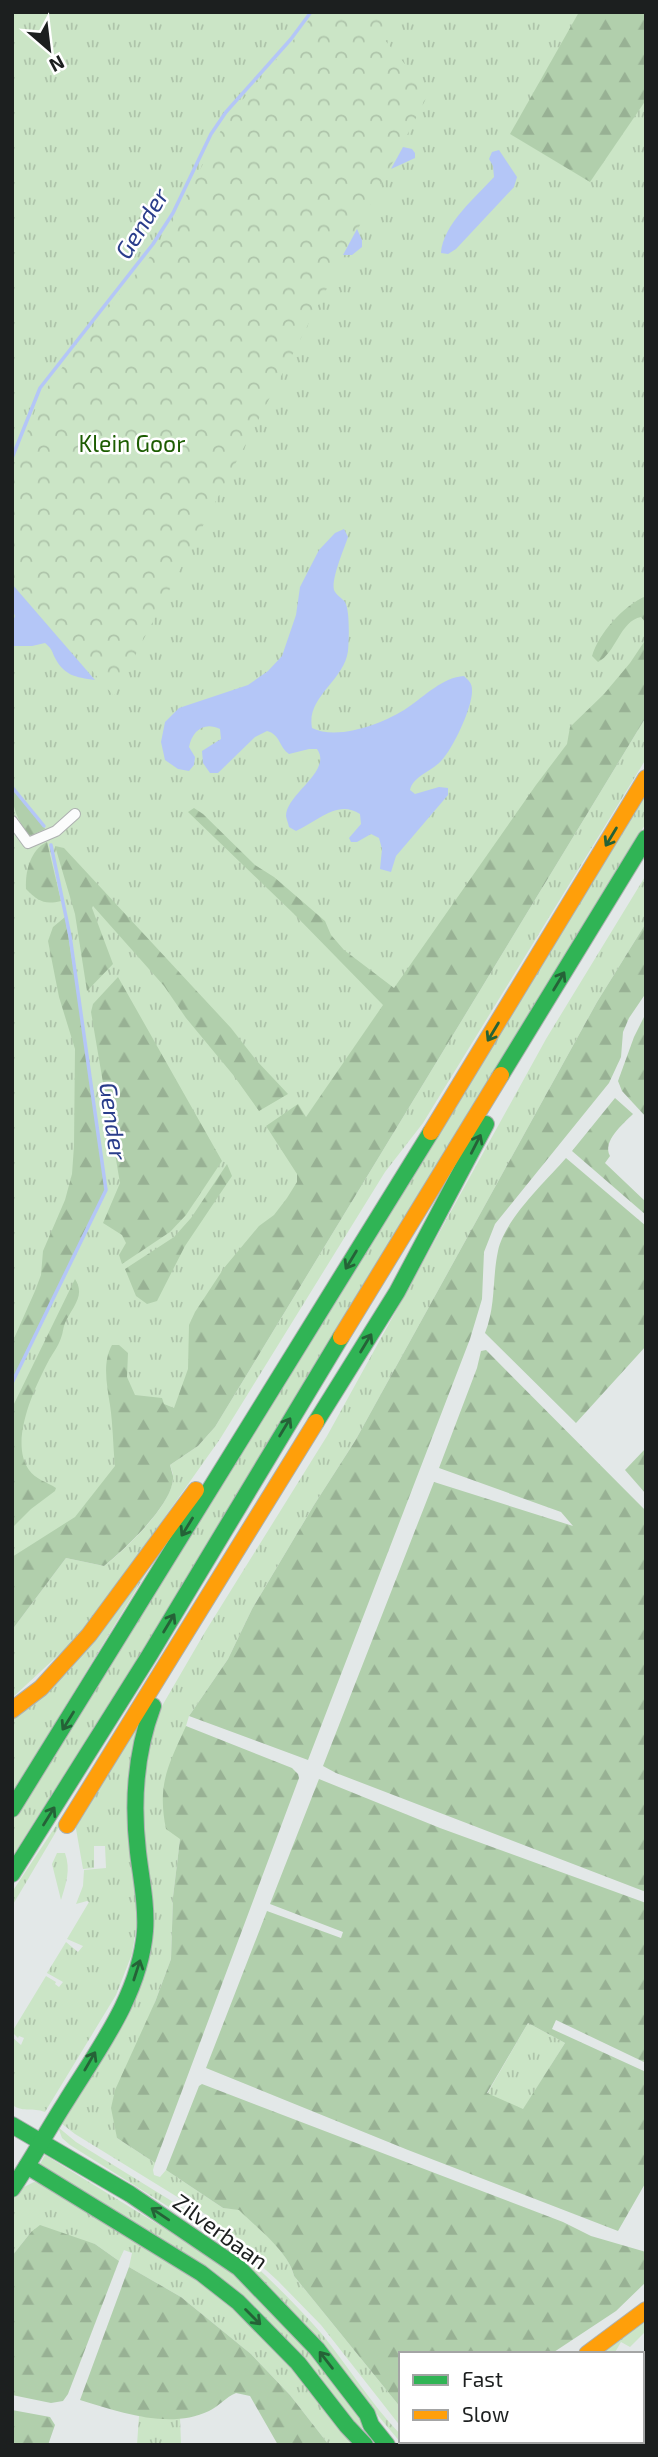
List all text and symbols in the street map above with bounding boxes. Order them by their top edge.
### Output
north arrow [14,14,84,84]
text: N [46,51,69,78]
water label: Gender [108,182,174,264]
park label: Klein Goor [79,429,185,457]
one-way arrow [603,826,617,846]
one-way arrow [552,971,566,991]
one-way arrow [486,1021,500,1041]
water label: Gender [94,1080,134,1162]
one-way arrow [470,1134,483,1155]
one-way arrow [343,1250,357,1270]
one-way arrow [359,1334,373,1354]
one-way arrow [279,1418,293,1438]
one-way arrow [180,1516,194,1536]
one-way arrow [162,1613,176,1633]
one-way arrow [61,1710,75,1730]
one-way arrow [41,1807,56,1826]
one-way arrow [132,1960,144,1982]
one-way arrow [83,2051,97,2071]
street label: Zilverbaan [168,2187,274,2275]
one-way arrow [151,2206,170,2221]
one-way arrow [245,2309,262,2326]
one-way arrow [318,2351,333,2369]
legend [399,2352,644,2443]
text: Fast [462,2366,503,2391]
text: Slow [462,2401,509,2426]

